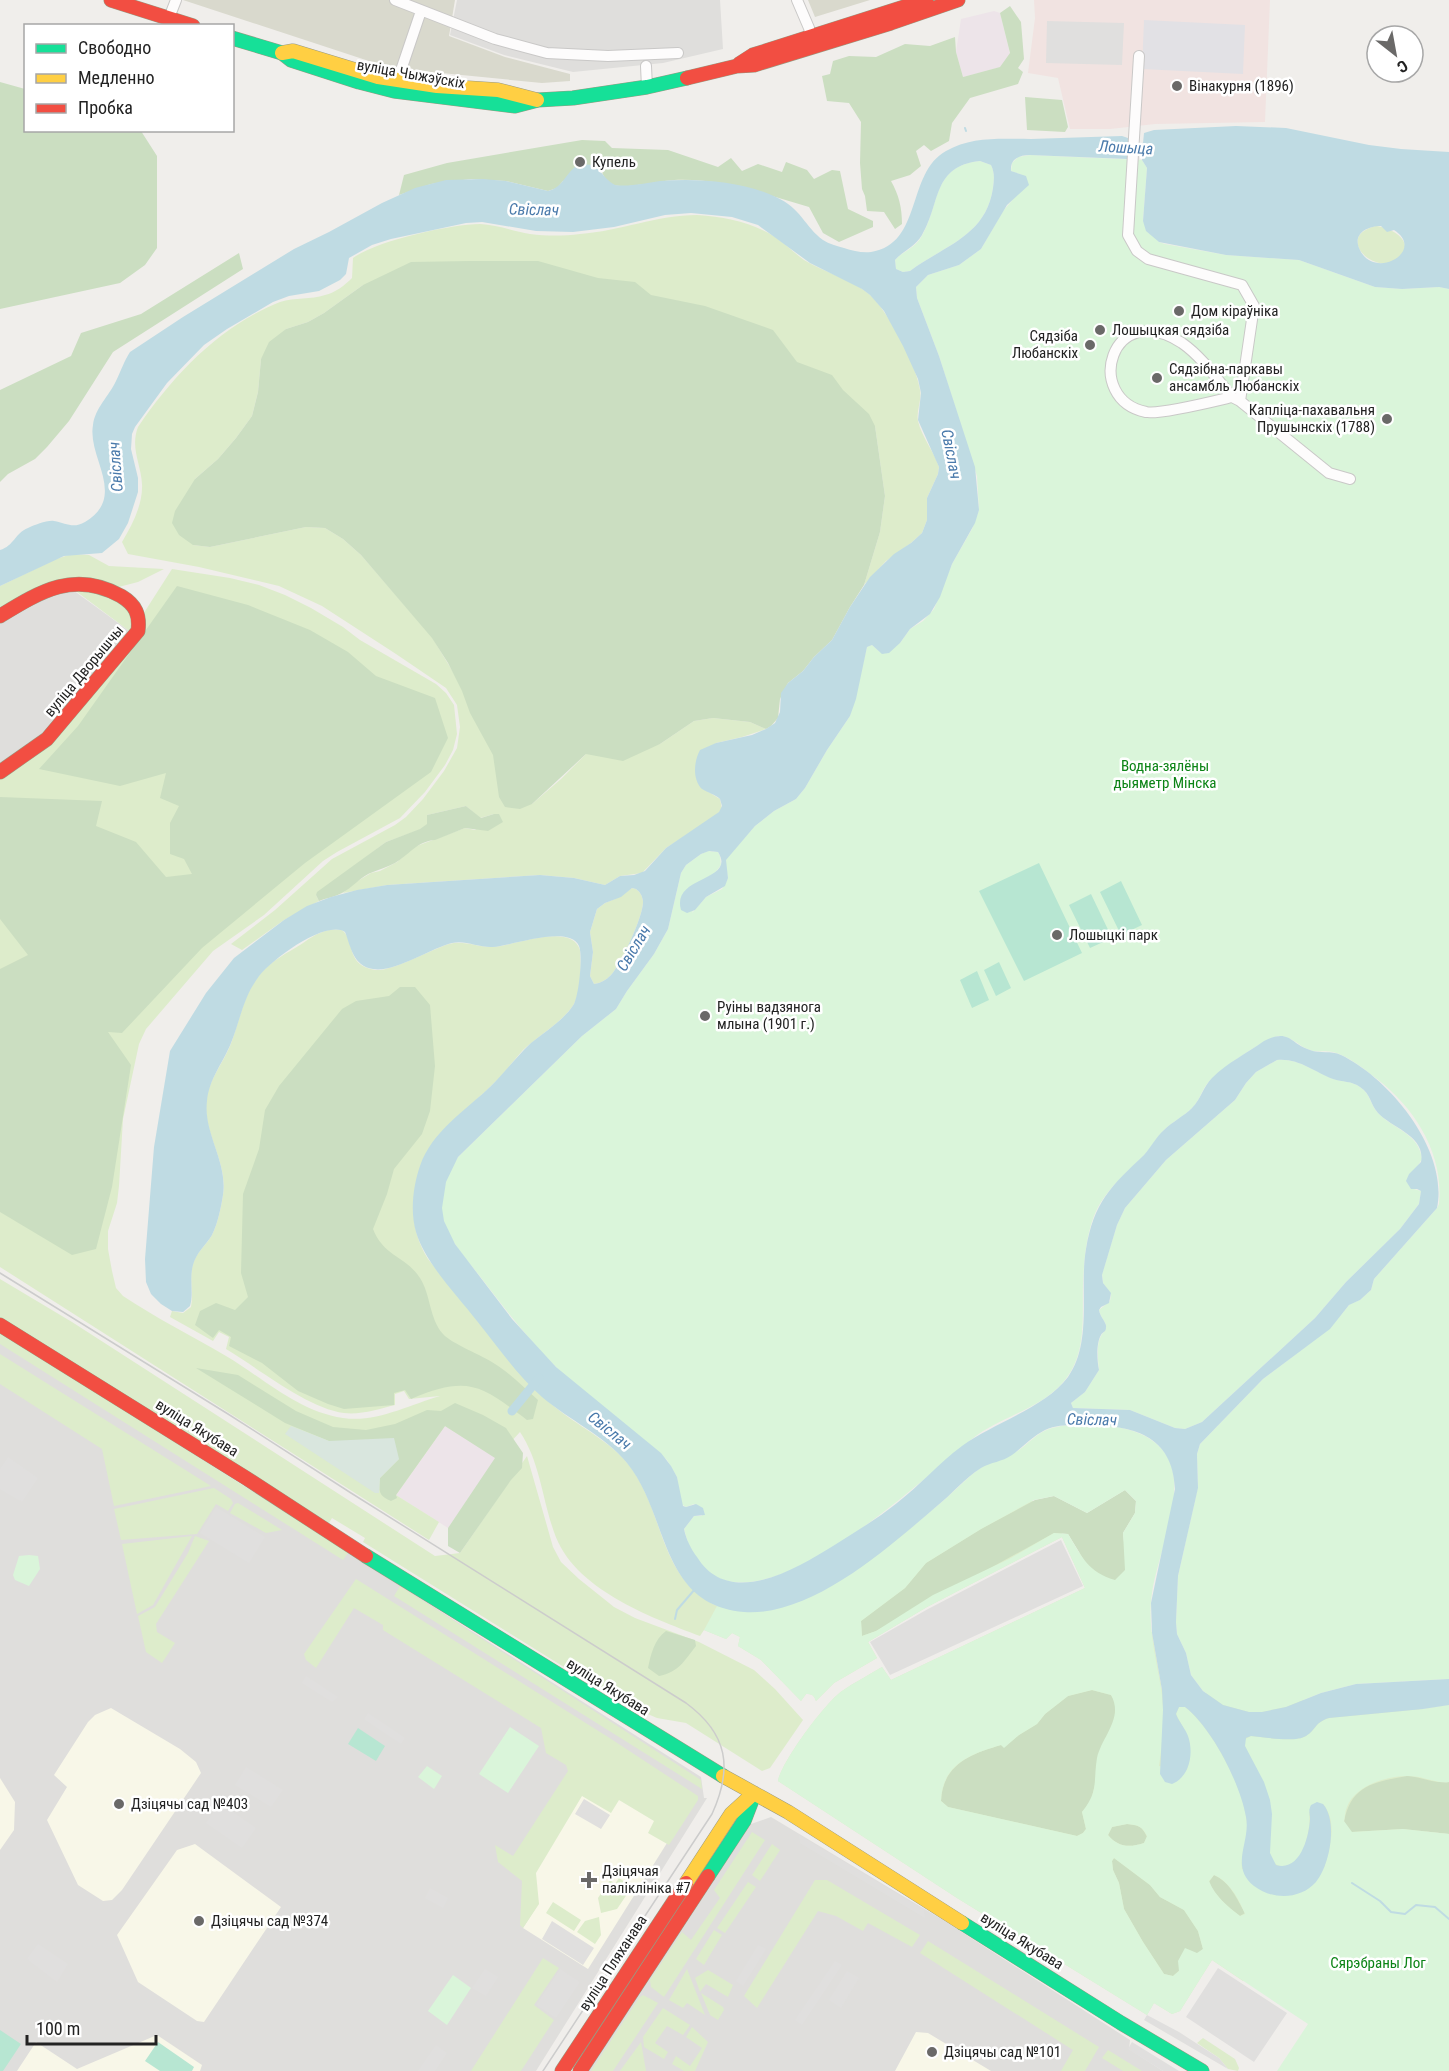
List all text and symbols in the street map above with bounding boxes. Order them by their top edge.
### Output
legend [24,24,234,132]
north arrow [1365,24,1425,84]
text: Свободно [78,37,151,58]
street label: вуліца Чыжэўскіх [356,56,467,92]
text: С [1394,56,1411,77]
text: Медленно [78,67,155,88]
place label: Вінакурня (1896) [1189,77,1294,95]
marker: Вінакурня (1896) [1170,79,1184,93]
text: Пробка [78,97,133,118]
water label: Лошыца [1097,137,1154,158]
place label: Купель [592,153,636,171]
marker: Купель [573,155,587,169]
water label: Свіслач [509,200,559,219]
place label: Дом кіраўніка [1191,302,1278,320]
marker: Дом кіраўніка [1172,304,1186,318]
place label: Лошыцкая сядзіба [1112,321,1229,339]
marker: Лошыцкая сядзіба [1093,323,1107,337]
place label: Сядзіба Любанскіх [1012,327,1078,362]
marker: Сядзіба Любанскіх [1083,338,1097,352]
place label: Сядзібна-паркавы ансамбль Любанскіх [1169,360,1300,395]
marker: Сядзібна-паркавы ансамбль Любанскіх [1150,371,1164,385]
place label: Капліца-пахавальня Прушынскіх (1788) [1249,401,1375,436]
marker: Капліца-пахавальня Прушынскіх (1788) [1380,412,1394,426]
water label: Свіслач [937,428,966,481]
water label: Свіслач [104,441,127,493]
street label: вуліца Дворышчы [41,622,127,720]
park label: Водна-зялёны дыяметр Мінска [1113,757,1217,792]
water label: Свіслач [612,922,654,975]
place label: Лошыцкі парк [1069,926,1158,944]
marker: Лошыцкі парк [1050,928,1064,942]
place label: Руіны вадзянога млына (1901 г.) [717,998,821,1033]
marker: Руіны вадзянога млына (1901 г.) [698,1009,712,1023]
street label: вуліца Якубава [152,1395,242,1461]
water label: Свіслач [584,1407,635,1454]
water label: Свіслач [1067,1410,1117,1429]
street label: вуліца Якубава [563,1654,653,1720]
place label: Дзіцячы сад №403 [131,1795,248,1813]
marker: Дзіцячы сад №403 [112,1797,126,1811]
place label: Дзіцячая паліклініка #7 [602,1862,691,1897]
marker: Дзіцячая паліклініка #7 [580,1871,598,1889]
street label: вуліца Якубава [977,1908,1067,1974]
place label: Дзіцячы сад №374 [211,1912,328,1930]
street label: вуліца Пляханава [575,1912,651,2014]
marker: Дзіцячы сад №374 [192,1914,206,1928]
park label: Сярэбраны Лог [1330,1954,1426,1972]
scale bar [27,2008,156,2046]
text: 100 m [36,2018,80,2039]
place label: Дзіцячы сад №101 [944,2043,1061,2061]
marker: Дзіцячы сад №101 [925,2045,939,2059]

